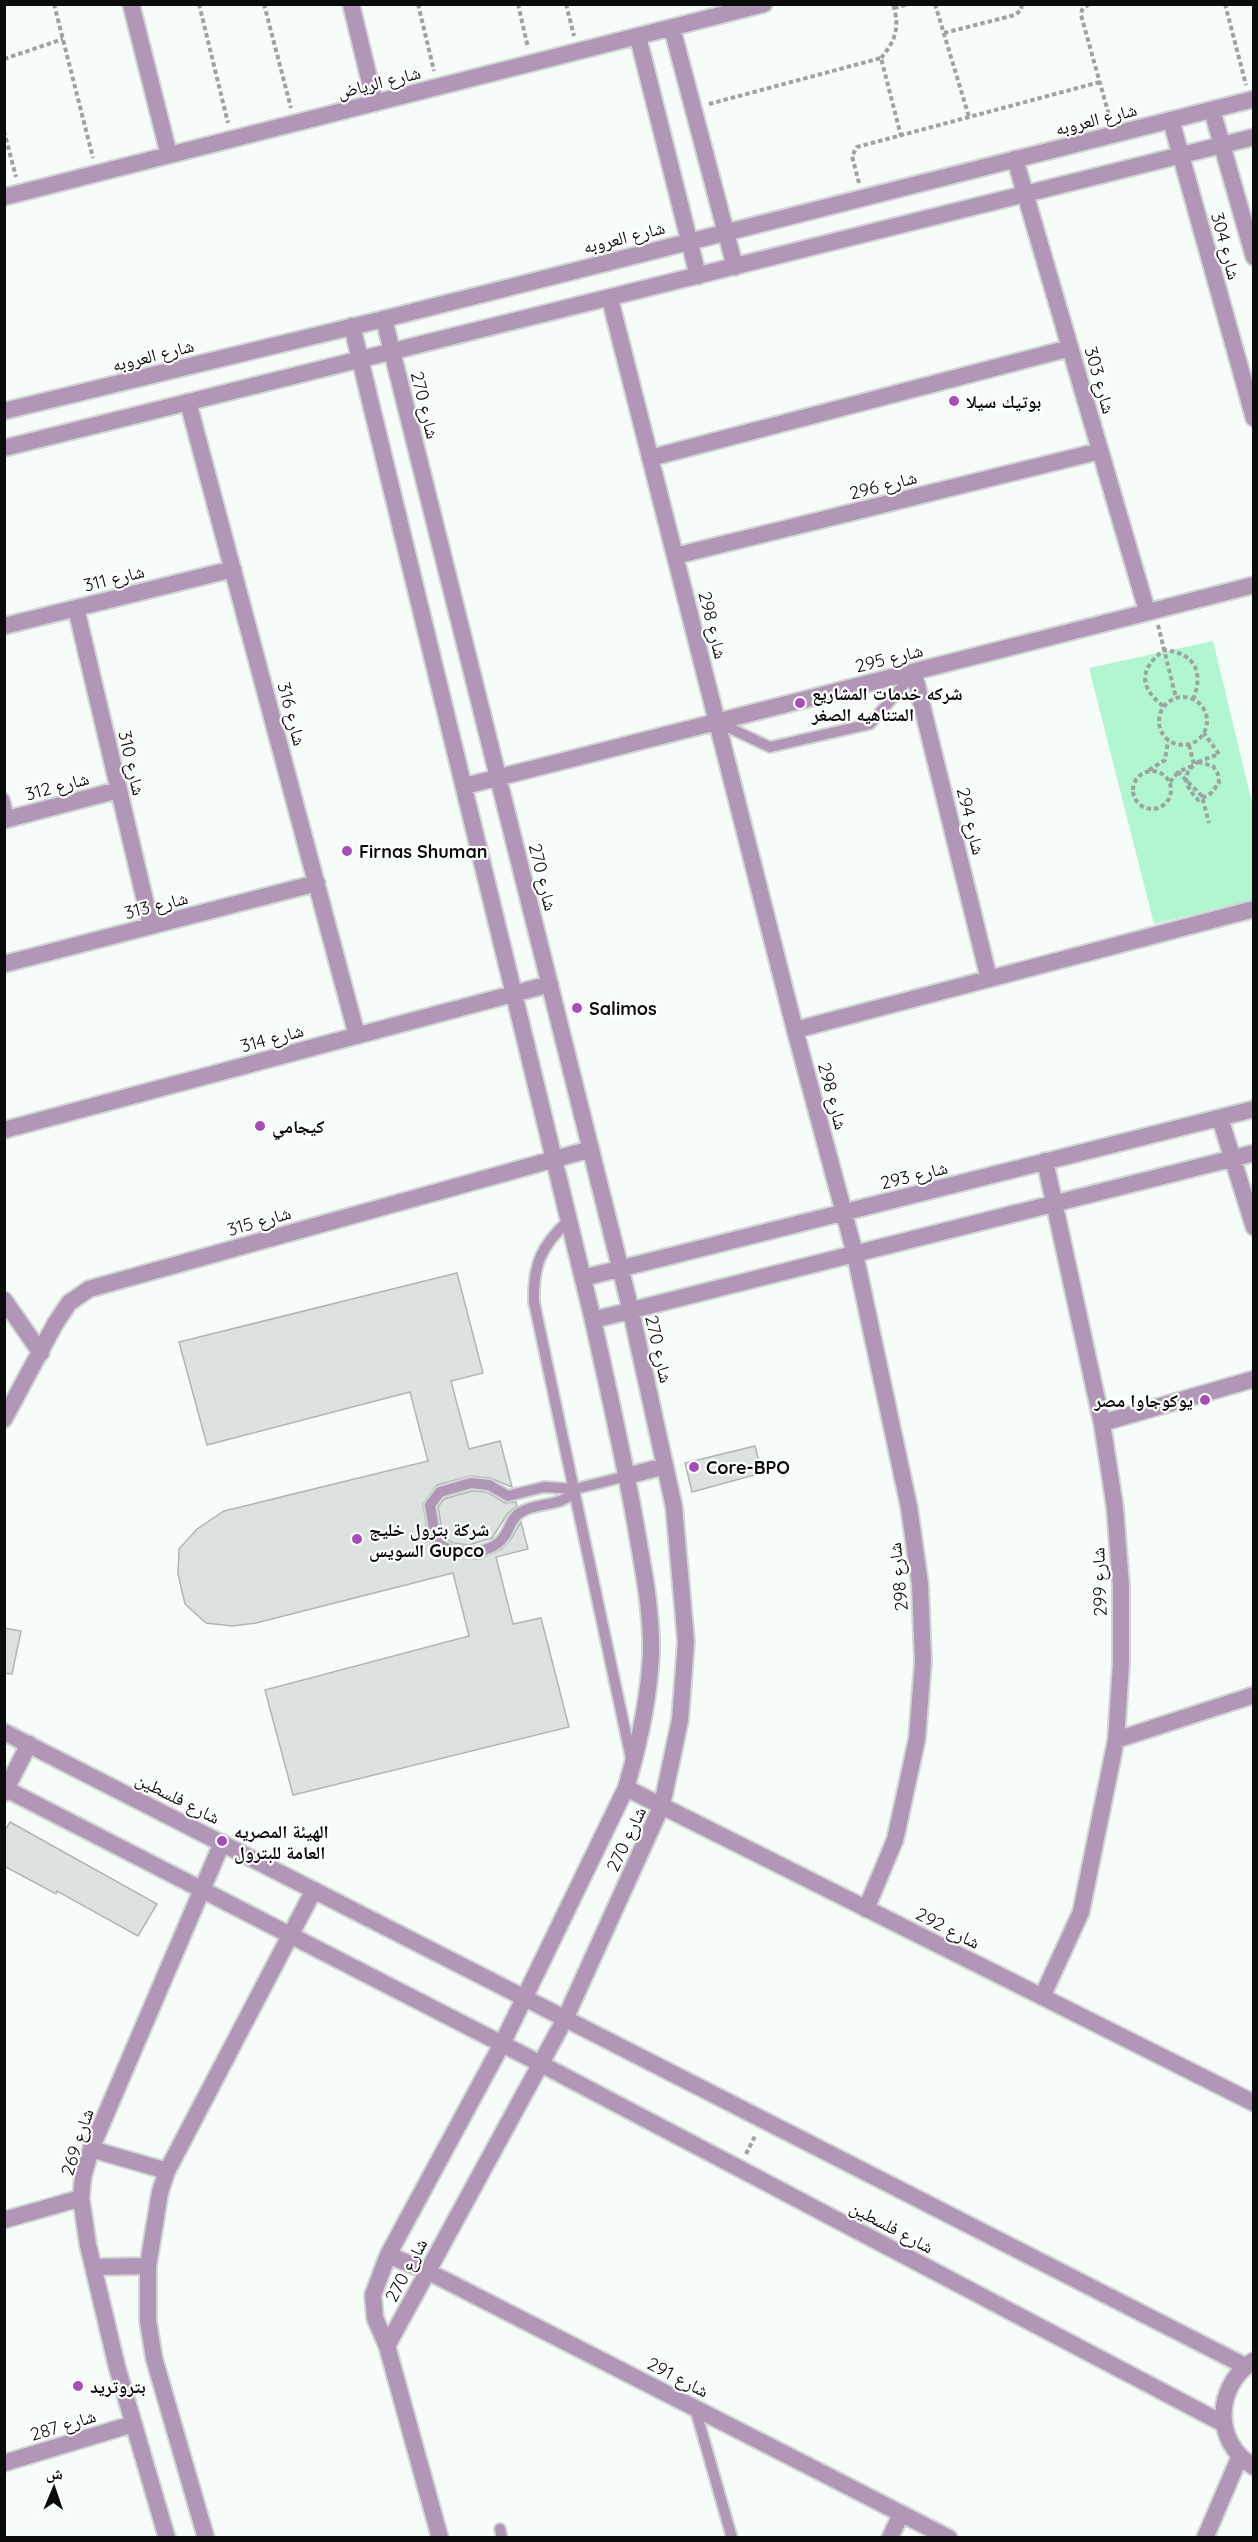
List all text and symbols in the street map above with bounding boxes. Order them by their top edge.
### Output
street label: شارع الرياض [335,61,423,103]
street label: شارع العروبه [1053,98,1139,140]
street label: شارع 304 [1206,210,1246,282]
street label: شارع العروبه [581,216,667,258]
street label: شارع العروبه [110,334,196,376]
street label: شارع 303 [1079,344,1121,416]
street label: شارع 270 [406,369,444,441]
place label: بوتيك سيلا [966,390,1041,413]
marker: بوتيك سيلا [947,394,961,408]
street label: شارع 296 [847,466,919,504]
street label: شارع 311 [81,559,147,597]
street label: شارع 298 [694,589,732,661]
street label: شارع 295 [853,638,925,678]
street label: شارع 316 [272,680,312,748]
place label: شركه خدمات المشاريع المتناهيه الصغر [811,682,963,726]
marker: شركه خدمات المشاريع المتناهيه الصغر [793,696,807,710]
street label: شارع 310 [113,728,151,798]
street label: شارع 312 [23,766,91,806]
street label: شارع 294 [952,785,990,857]
place label: Firnas Shuman [359,840,487,863]
street label: شارع 270 [524,841,562,913]
marker: Firnas Shuman [340,844,354,858]
street label: شارع 313 [122,886,190,924]
place label: Salimos [589,997,657,1020]
marker: Salimos [570,1001,584,1015]
street label: شارع 314 [238,1019,306,1057]
street label: شارع 298 [813,1060,853,1132]
place label: كيجامي [272,1115,324,1141]
marker: كيجامي [253,1119,267,1133]
street label: شارع 293 [878,1156,950,1194]
street label: شارع 315 [225,1201,293,1241]
street label: شارع 270 [640,1313,678,1385]
place label: يوكوجاوا مصر [1093,1389,1193,1412]
marker: يوكوجاوا مصر [1198,1393,1212,1407]
place label: Core-BPO [706,1456,790,1479]
marker: Core-BPO [687,1460,701,1474]
place label: شركة بترول خليج السويس Gupco [369,1518,489,1562]
marker: شركة بترول خليج السويس Gupco [350,1532,364,1546]
street label: شارع 298 [883,1542,913,1612]
street label: شارع 299 [1086,1547,1112,1617]
street label: شارع فلسطين [132,1767,224,1829]
street label: شارع 270 [601,1803,651,1875]
place label: الهيئة المصريه العامة للبترول [234,1820,329,1864]
marker: الهيئة المصريه العامة للبترول [215,1834,229,1848]
street label: شارع 292 [912,1902,984,1954]
street label: شارع 269 [55,2106,99,2178]
street label: شارع فلسطين [846,2195,938,2259]
street label: شارع 270 [380,2234,432,2306]
street label: شارع 291 [643,2352,713,2402]
place label: بتروتريد [90,2375,146,2398]
marker: بتروتريد [71,2379,85,2393]
street label: شارع 287 [27,2404,99,2446]
north arrow [24,2458,84,2518]
text: ش [46,2463,63,2483]

